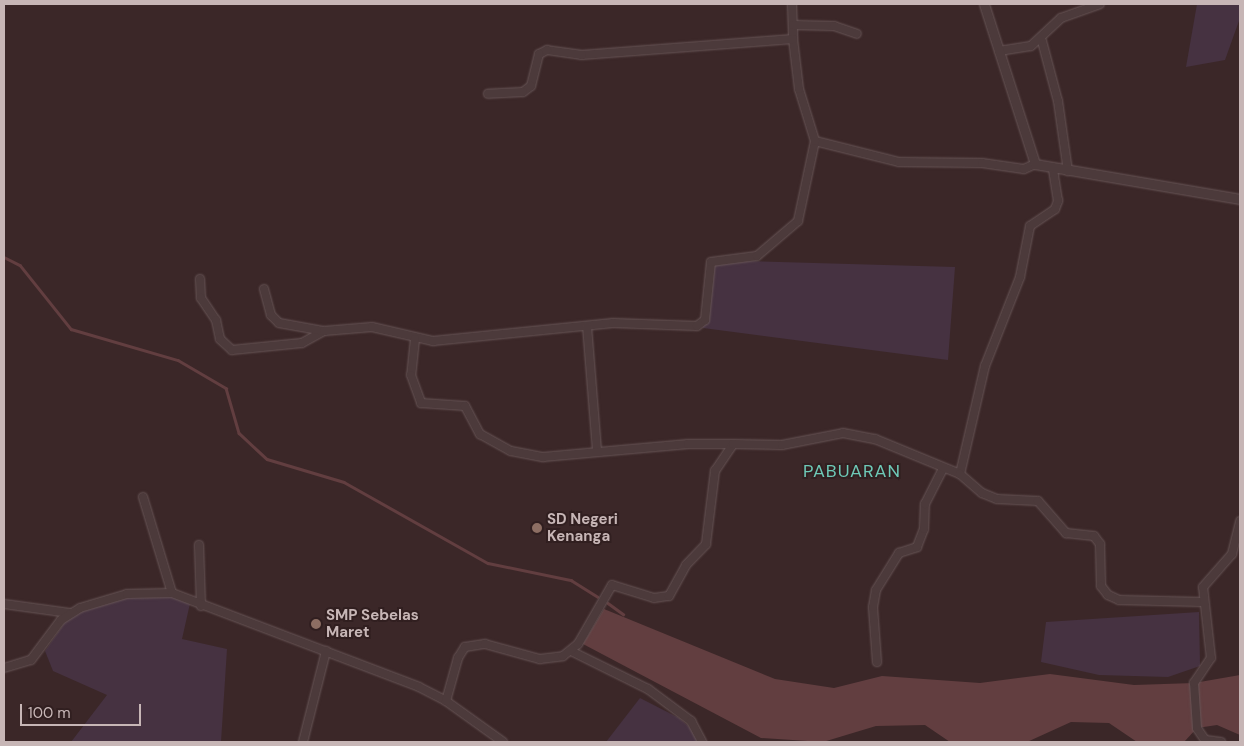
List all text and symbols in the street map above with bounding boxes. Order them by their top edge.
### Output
district label: PABUARAN [802,460,902,482]
place label: SD Negeri Kenanga [547,510,618,545]
marker: SD Negeri Kenanga [531,522,543,534]
place label: SMP Sebelas Maret [326,606,419,641]
marker: SMP Sebelas Maret [310,618,322,630]
scale bar [22,694,144,726]
text: 100 m [28,703,71,723]

